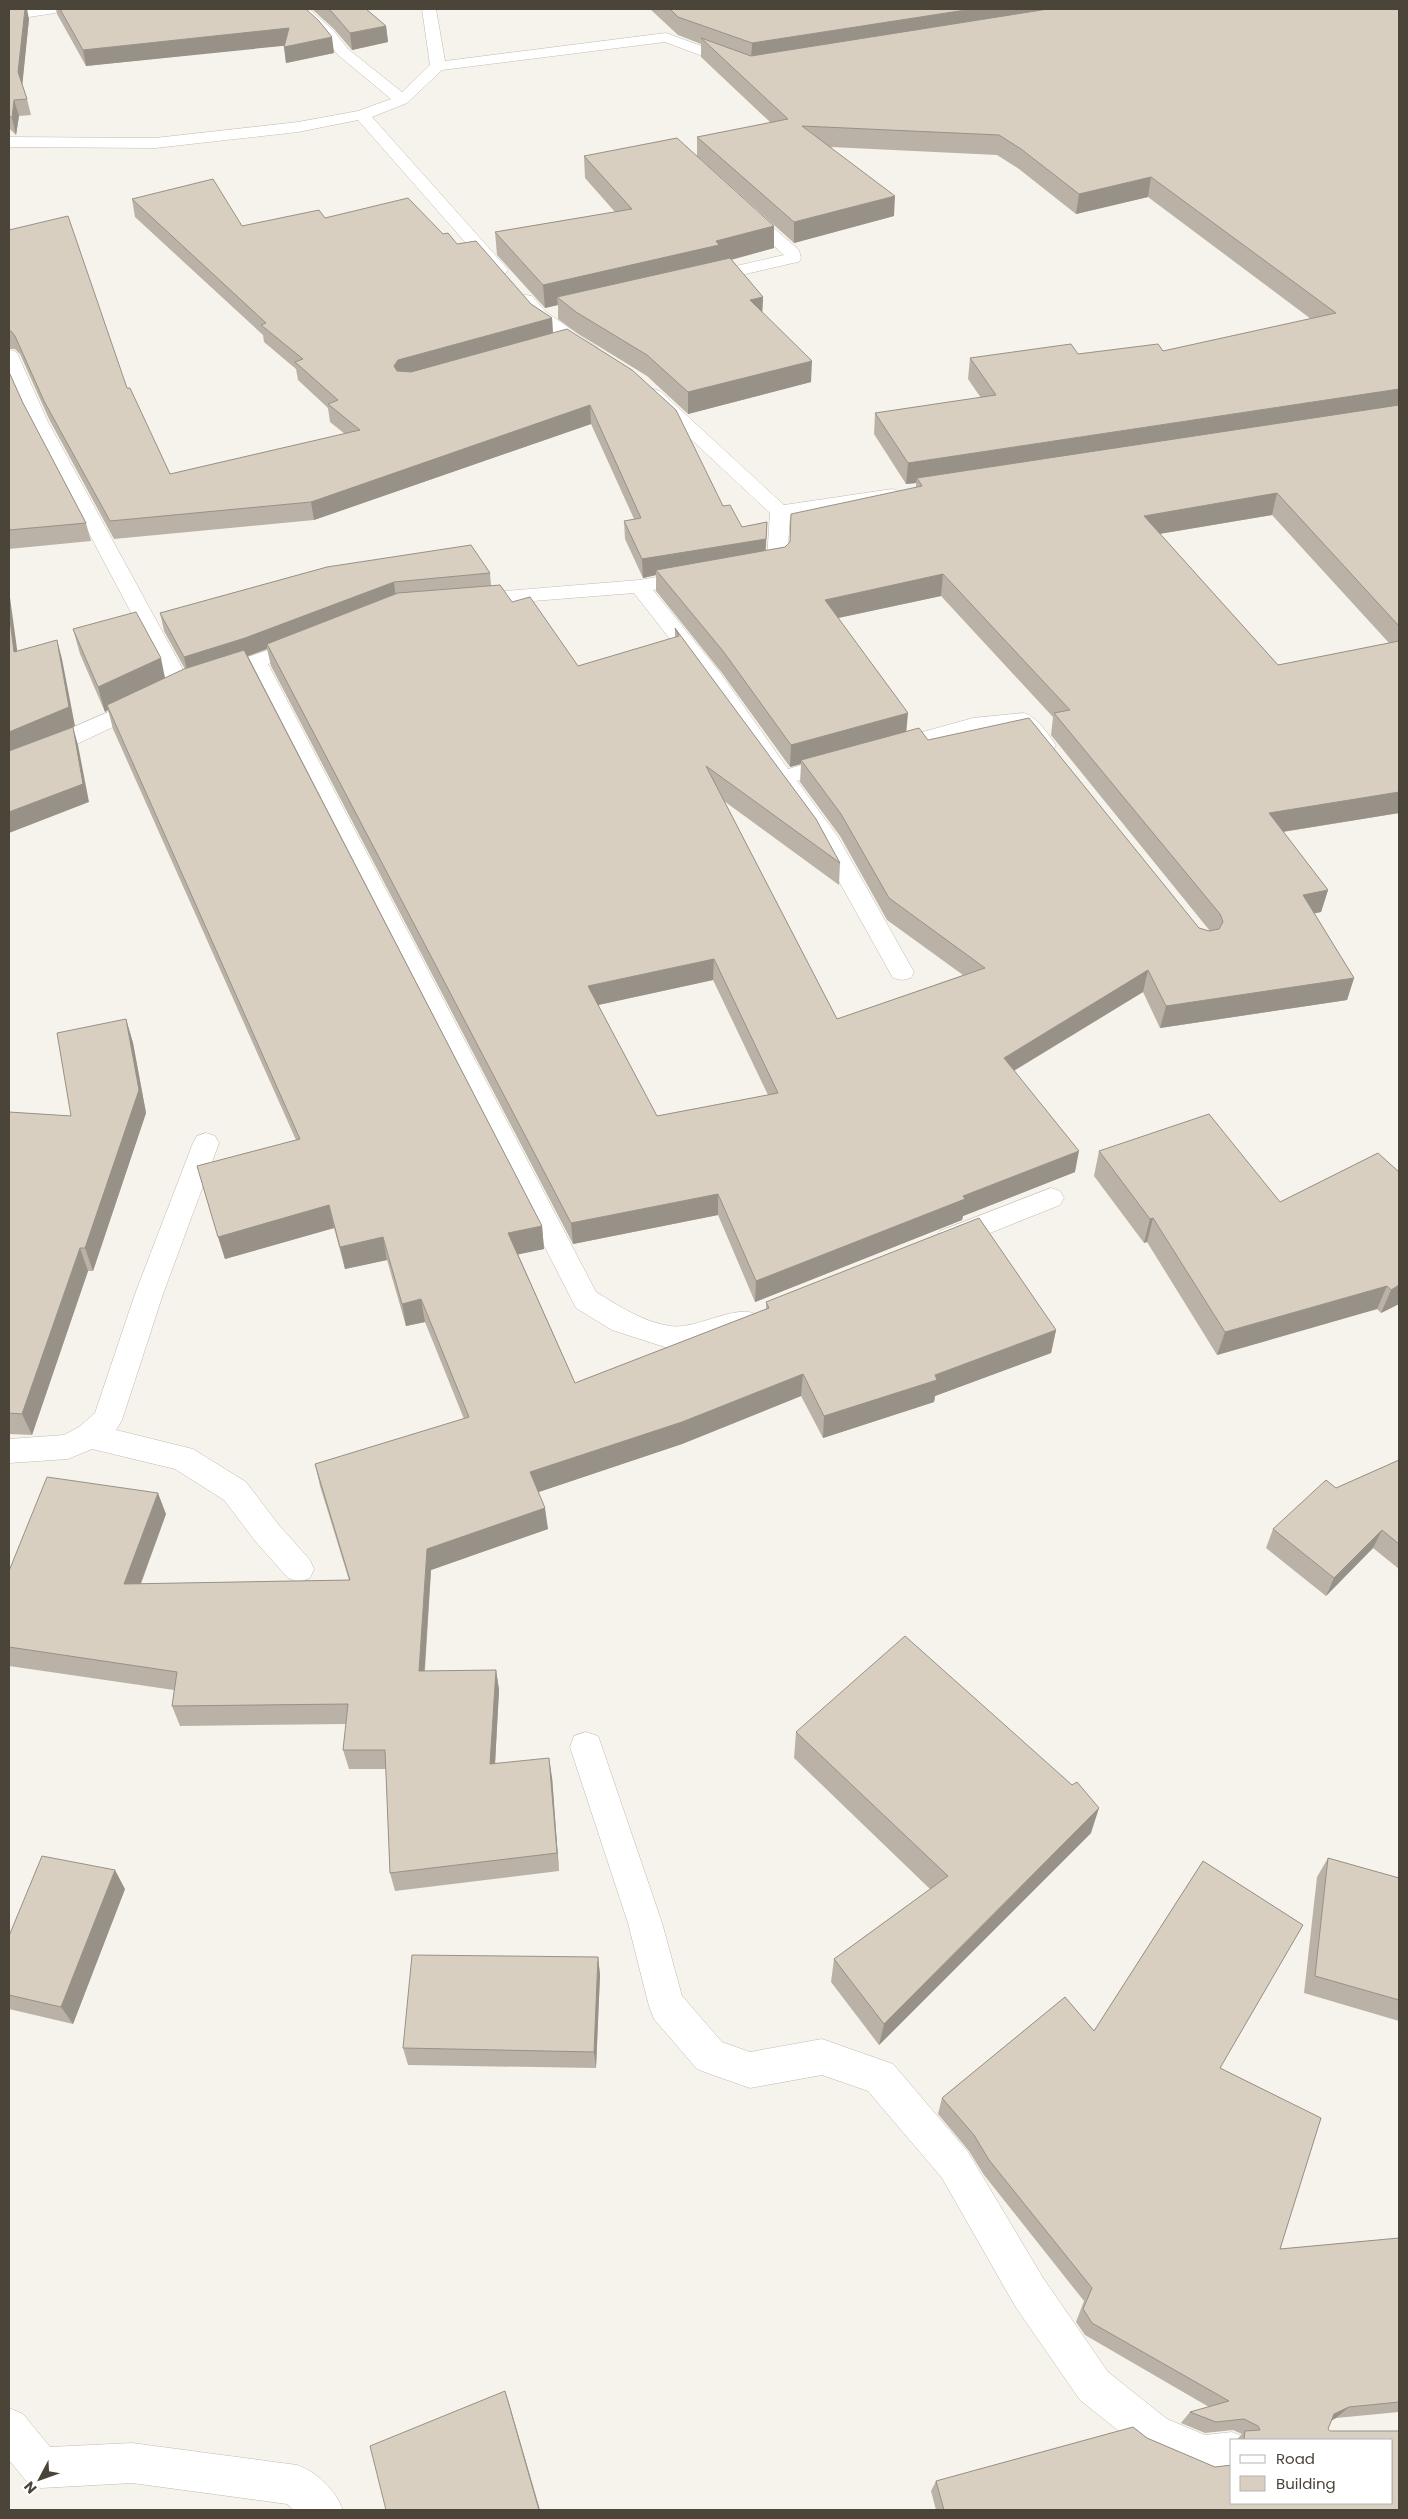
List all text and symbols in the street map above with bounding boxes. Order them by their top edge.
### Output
legend [1230,2439,1393,2504]
text: Road [1276,2448,1315,2469]
north arrow [15,2454,65,2504]
text: Building [1276,2473,1336,2494]
text: N [19,2477,41,2498]

